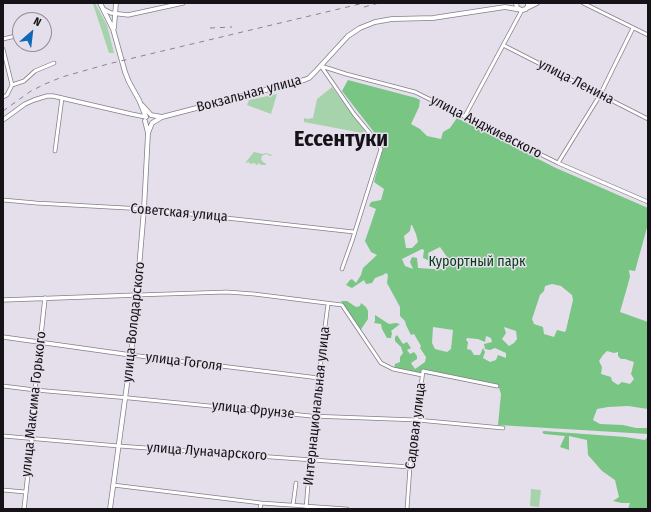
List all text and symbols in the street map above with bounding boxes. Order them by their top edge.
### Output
north arrow [12,12,52,52]
text: N [31,15,43,29]
street label: улица Ленина [535,56,617,108]
street label: Вокзальная улица [195,72,303,116]
street label: улица Анджиевского [427,92,545,162]
district label: Ессентуки [294,127,388,153]
street label: Советская улица [130,200,228,226]
park label: Курортный парк [428,254,526,270]
street label: улица Володарского [119,261,149,383]
street label: Интернациональная улица [300,326,334,486]
street label: улица Максима Горького [18,330,50,478]
street label: улица Гоголя [145,349,223,375]
street label: Садовая улица [402,382,430,470]
street label: улица Фрунзе [211,397,295,423]
street label: улица Луначарского [146,439,268,465]

